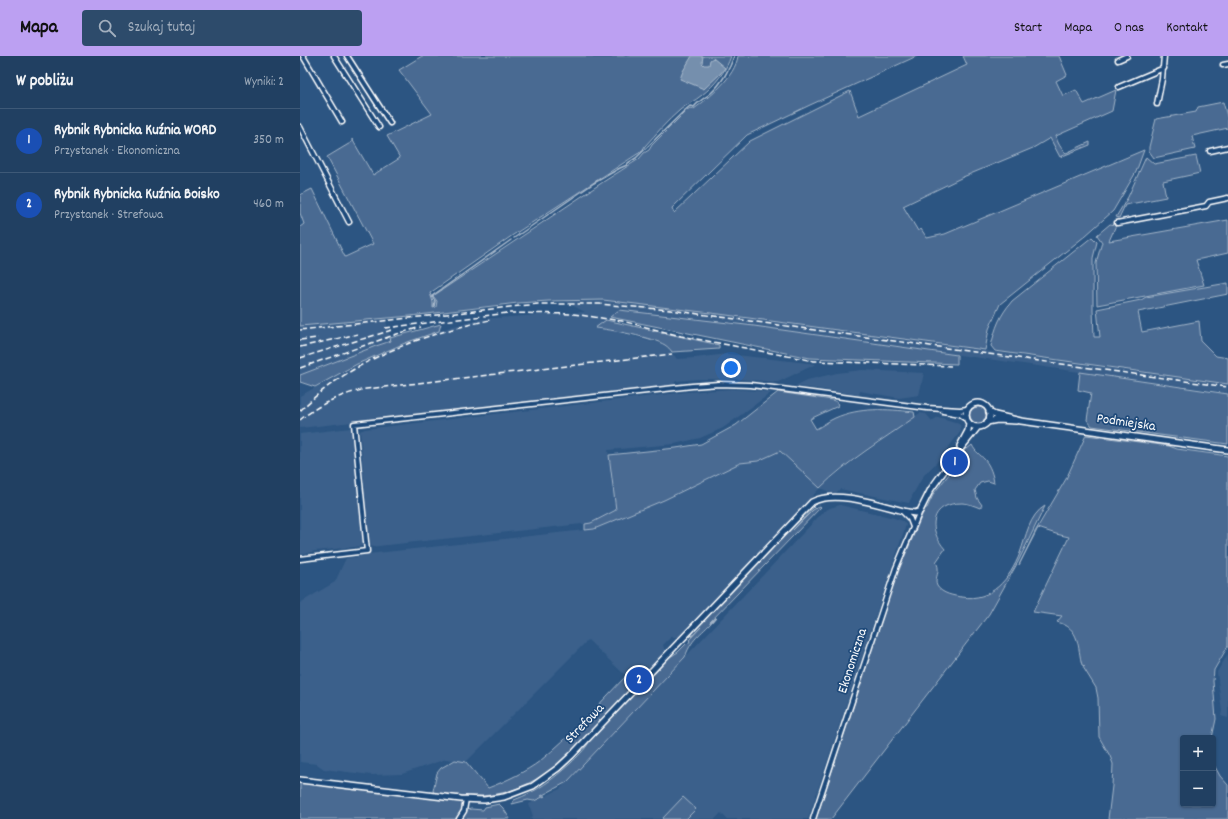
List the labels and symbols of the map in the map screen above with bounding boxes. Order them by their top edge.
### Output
your location [721,358,741,378]
street label: Podmiejska [1095,409,1157,437]
pin: 1 [942,447,968,477]
street label: Ekonomiczna [833,626,873,696]
pin: 2 [626,665,652,695]
street label: Strefowa [561,699,610,749]

